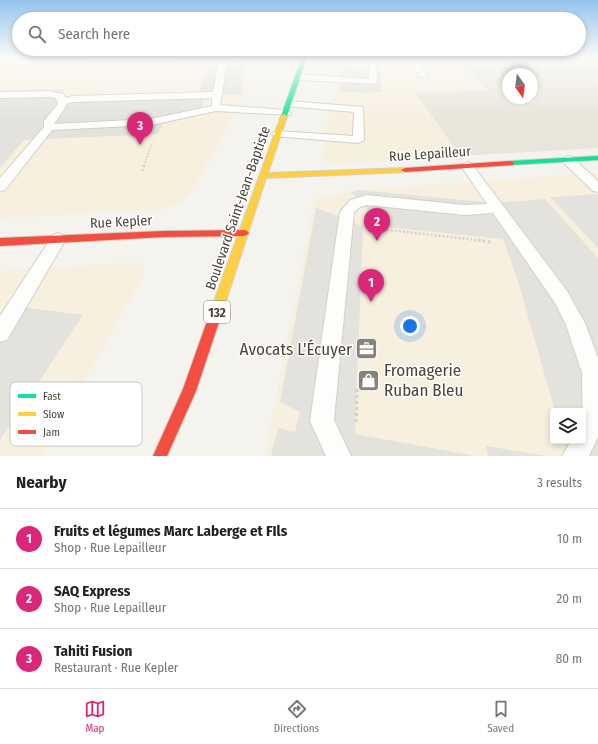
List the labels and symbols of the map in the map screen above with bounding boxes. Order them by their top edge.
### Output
north arrow [502,68,538,104]
pin: 3 [127,112,153,145]
street label: Boulevard Saint-Jean-Baptiste [202,124,274,292]
street label: Rue Lepailleur [388,143,472,165]
pin: 2 [364,208,390,241]
street label: Rue Kepler [90,212,153,232]
pin: 1 [358,269,384,302]
road number: 132 [204,301,230,323]
your location [400,316,420,336]
office icon: Avocats L'Écuyer [354,336,380,362]
place label: Avocats L'Écuyer [240,339,352,360]
place label: Fromagerie Ruban Bleu [384,360,463,401]
shop icon: Fromagerie Ruban Bleu [355,367,381,393]
legend [10,382,142,446]
text: Fast [43,390,61,403]
text: Slow [43,408,64,421]
text: Jam [43,426,60,439]

